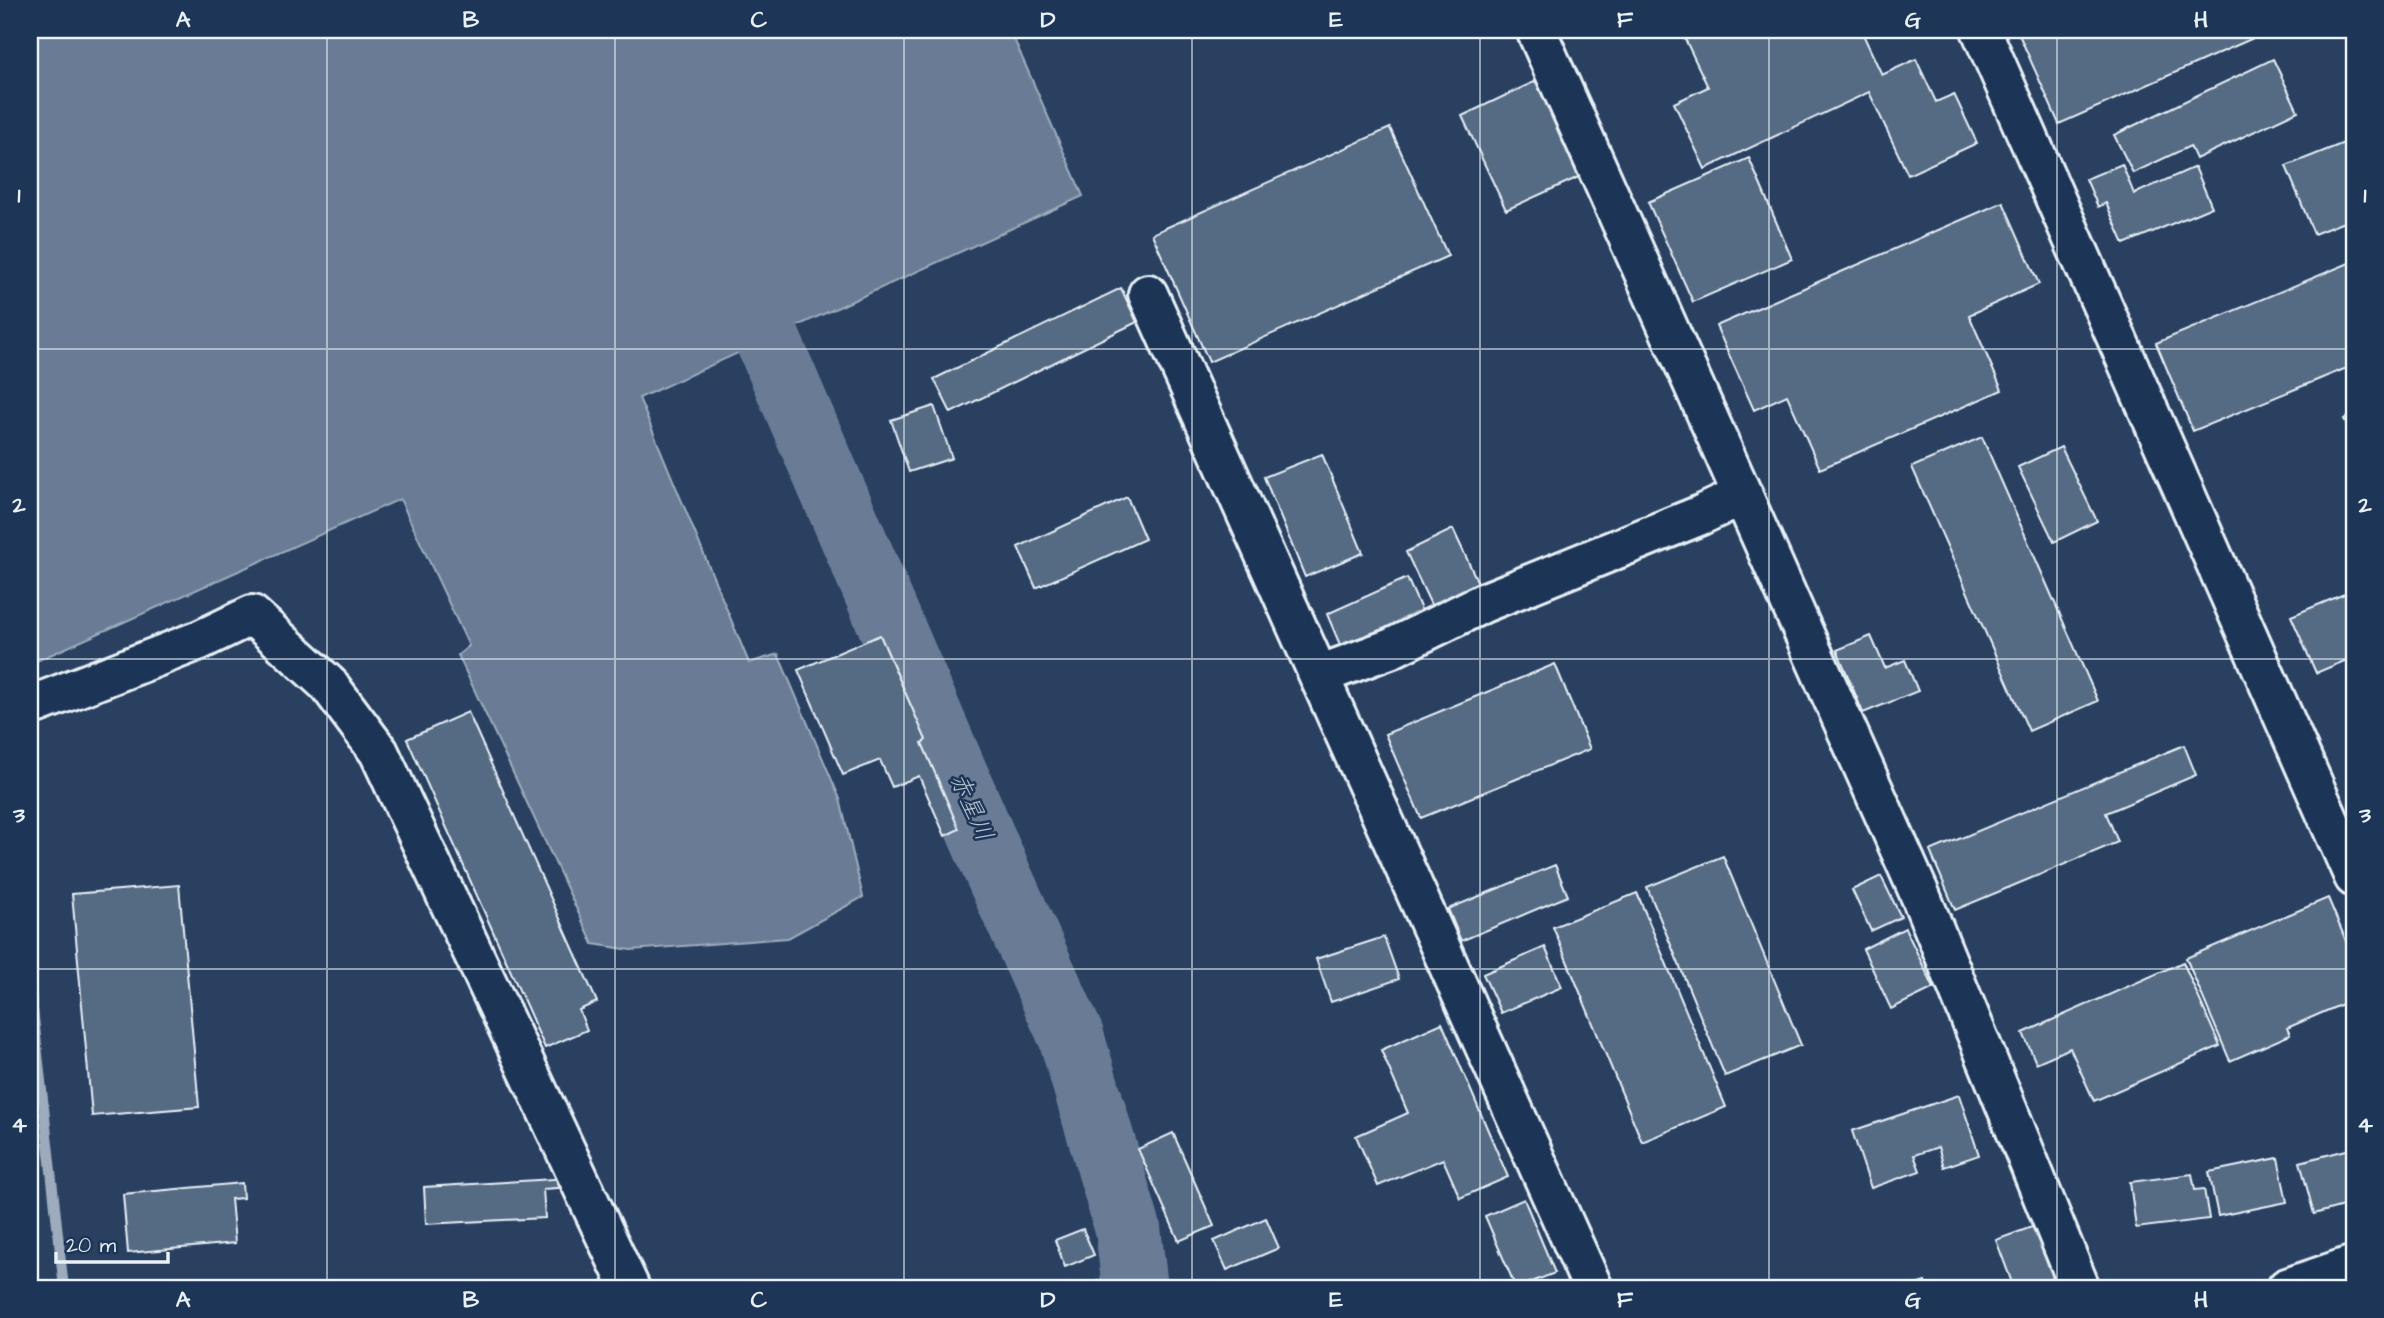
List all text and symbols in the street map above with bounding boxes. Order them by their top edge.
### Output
text: A [176,4,191,36]
text: B [463,4,480,36]
text: C [751,4,768,36]
text: D [1041,4,1056,36]
text: E [1329,4,1343,36]
text: F [1617,4,1634,36]
text: G [1905,4,1921,36]
text: H [2194,4,2208,36]
text: 1 [18,179,21,211]
text: 1 [2364,179,2367,211]
text: 2 [11,489,26,521]
text: 2 [2357,489,2372,521]
water label: 赤星川 [941,767,1001,847]
text: 3 [12,799,25,831]
text: 3 [2358,799,2371,831]
text: 4 [11,1109,27,1141]
text: 4 [2357,1109,2373,1141]
scale bar [56,1220,168,1264]
text: 20 m [66,1231,117,1260]
text: A [176,1284,191,1316]
text: B [463,1284,480,1316]
text: C [751,1284,768,1316]
text: D [1041,1284,1056,1316]
text: E [1329,1284,1343,1316]
text: F [1617,1284,1634,1316]
text: G [1905,1284,1921,1316]
text: H [2194,1284,2208,1316]

